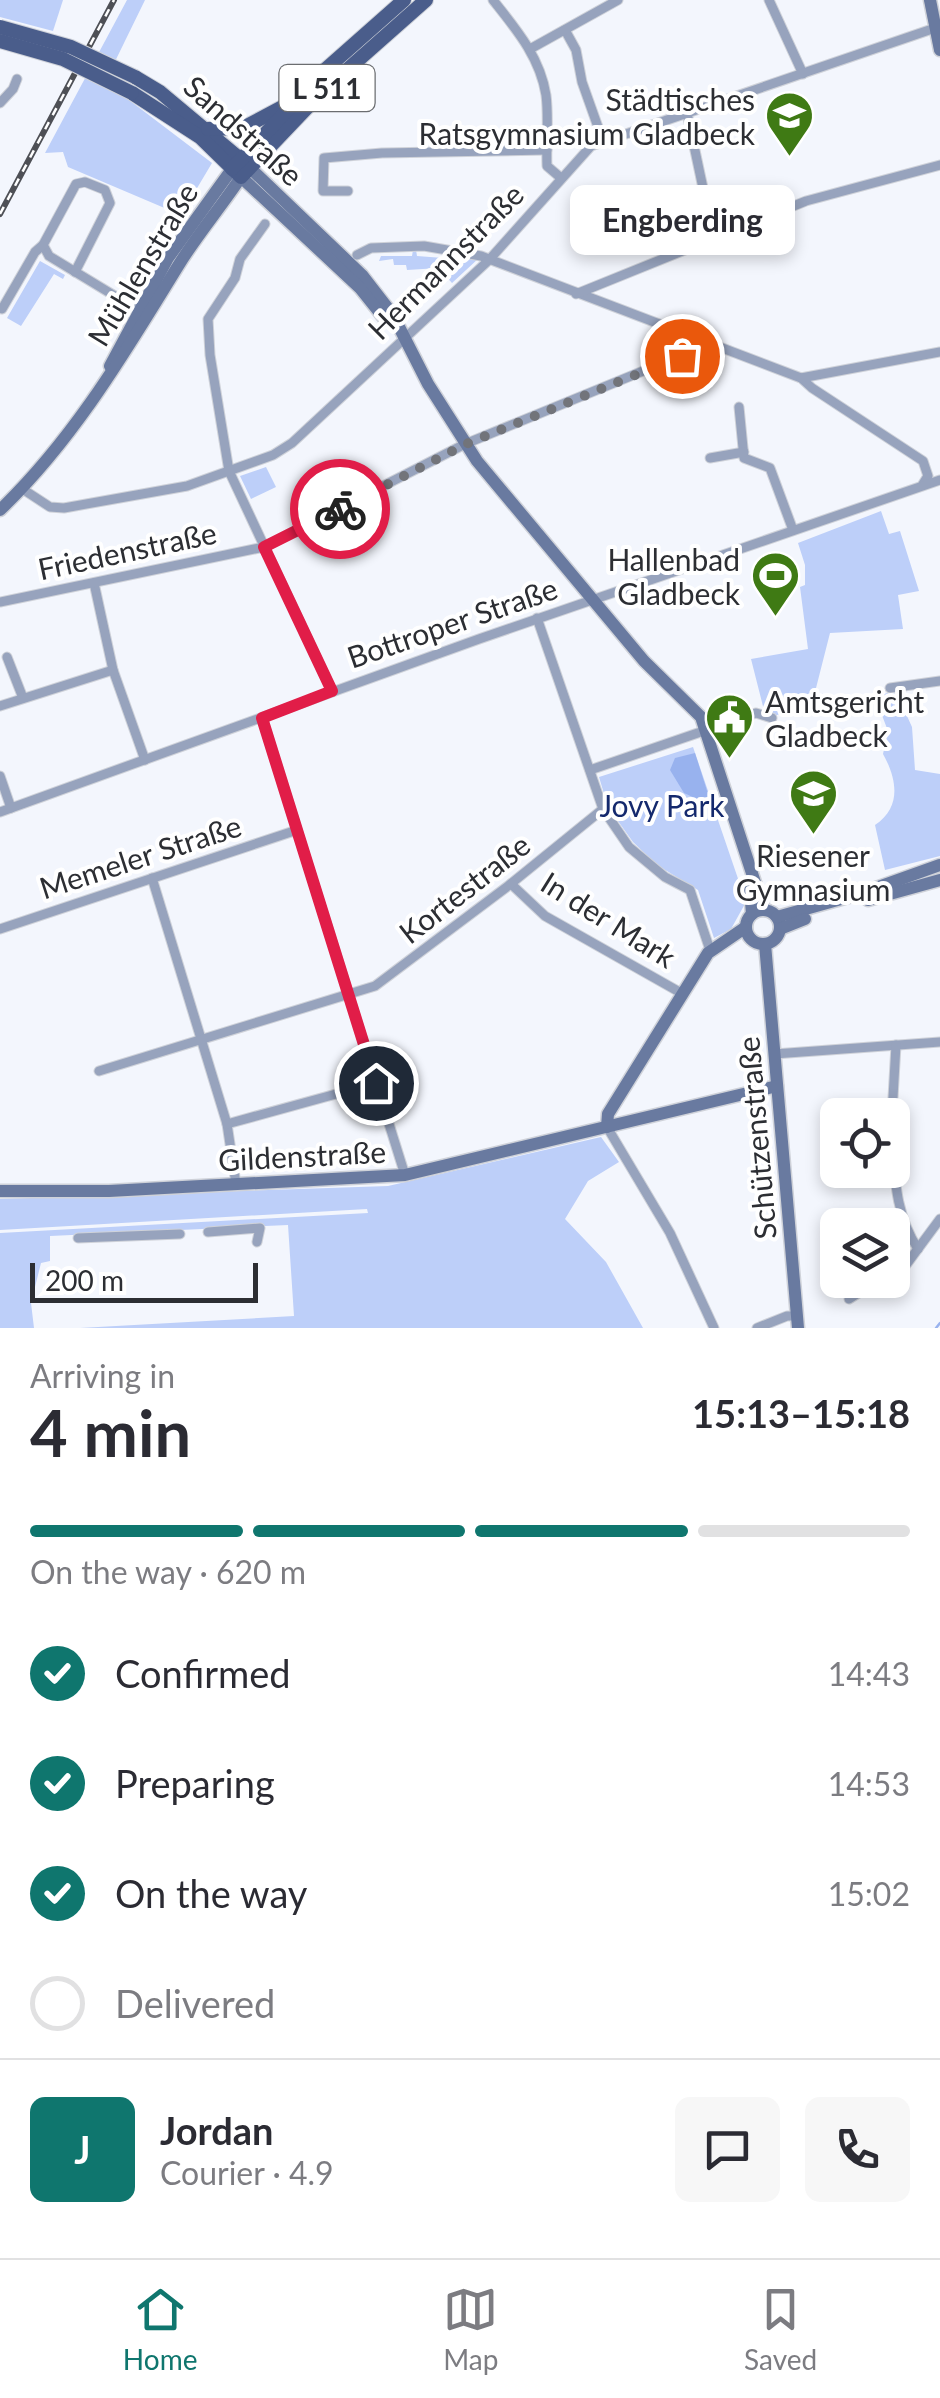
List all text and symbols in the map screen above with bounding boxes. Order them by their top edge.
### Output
road number: L 511 [280,65,374,111]
street label: Sandstraße [177,67,311,193]
place label: Städtisches Ratsgymnasium Gladbeck [419,81,756,151]
school or university icon: Städtisches Ratsgymnasium Gladbeck [764,90,816,158]
street label: Mühlenstraße [79,176,205,352]
street label: Hermannstraße [360,176,530,346]
callout: Engberding [570,186,794,256]
text: Engberding [602,200,763,239]
pin [640,314,725,399]
icon: bag [655,329,710,384]
courier [290,459,390,559]
icon: bike [313,482,368,537]
street label: Friedenstraße [34,514,220,586]
place label: Hallenbad Gladbeck [607,541,741,611]
sports icon: Hallenbad Gladbeck [749,550,801,618]
street label: Bottroper Straße [342,569,562,675]
place label: Amtsgericht Gladbeck [765,683,925,753]
public building icon: Amtsgericht Gladbeck [704,692,756,760]
school or university icon: Riesener Gymnasium [787,768,839,836]
park label: Jovy Park [599,787,725,823]
street label: Memeler Straße [35,806,245,906]
street label: Kortestraße [392,826,536,950]
place label: Riesener Gymnasium [736,837,890,907]
street label: In der Mark [535,864,683,975]
street label: Schützenstraße [729,1035,783,1241]
pin [334,1041,419,1126]
icon: home [349,1056,404,1111]
map controls [820,1098,910,1298]
button: locate [820,1098,910,1188]
street label: Gildenstraße [217,1133,387,1177]
button: layers [820,1208,910,1298]
scale bar [30,1258,258,1302]
text: 200 m [45,1263,124,1297]
text: Arriving in [30,1356,175,1395]
text: 15:13–15:18 [692,1390,910,1436]
text: 4 min [30,1393,191,1471]
text: On the way · 620 m [30,1552,306,1591]
icon: check [30,1646,85,1701]
text: Confirmed [115,1650,291,1696]
text: 14:43 [828,1654,910,1693]
icon: check [30,1756,85,1811]
text: Preparing [115,1760,275,1806]
text: 14:53 [828,1764,910,1803]
icon: check [30,1866,85,1921]
text: On the way [115,1870,307,1916]
text: 15:02 [828,1874,910,1913]
text: Delivered [115,1980,275,2026]
button: chat [675,2097,780,2202]
button: phone [805,2097,910,2202]
text: Jordan [160,2107,273,2153]
text: J [74,2126,91,2172]
text: Courier · 4.9 [160,2153,334,2192]
tab: Home [123,2282,197,2376]
tab: Map [443,2282,498,2376]
tab: Saved [744,2282,817,2376]

